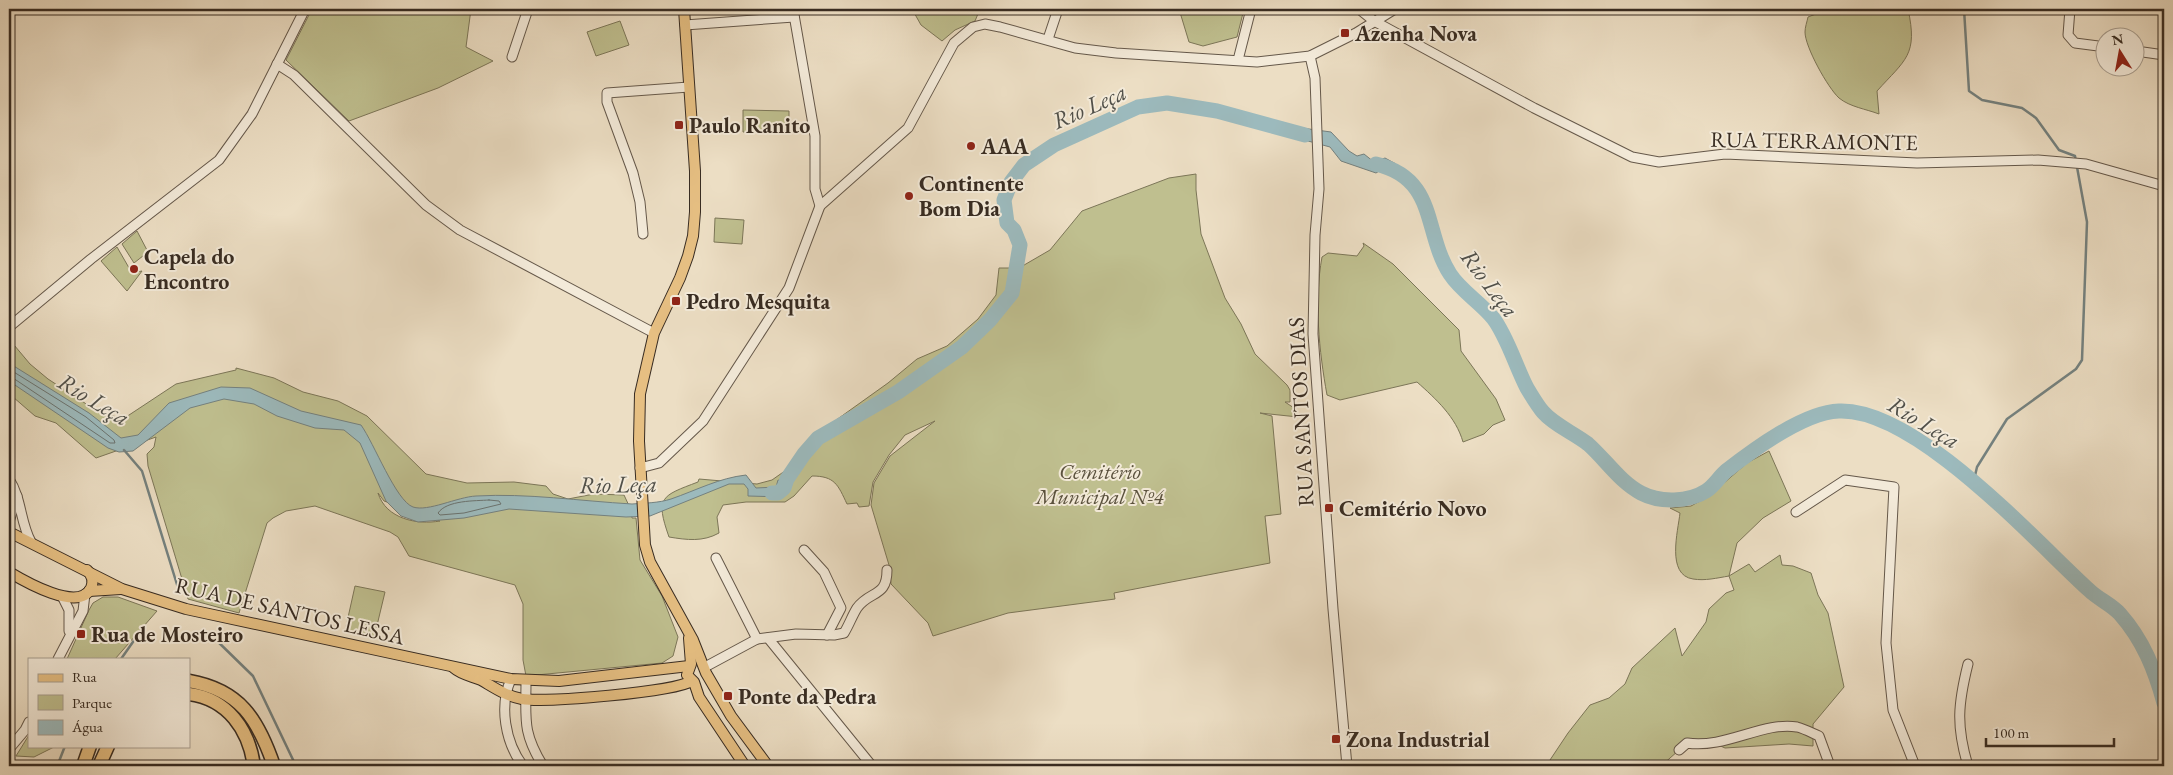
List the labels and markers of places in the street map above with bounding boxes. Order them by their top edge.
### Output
place label: Azenha Nova [1354,19,1477,48]
marker: Azenha Nova [1339,27,1351,39]
place label: Paulo Ranito [689,111,810,140]
marker: Paulo Ranito [673,119,685,131]
place label: AAA [980,132,1029,161]
marker: AAA [965,140,977,152]
place label: Continente Bom Dia [919,169,1024,223]
marker: Continente Bom Dia [903,190,915,202]
place label: Capela do Encontro [144,242,234,296]
marker: Capela do Encontro [128,263,140,275]
place label: Pedro Mesquita [686,287,831,316]
marker: Pedro Mesquita [670,295,682,307]
place label: Cemitério Novo [1339,494,1487,523]
marker: Cemitério Novo [1323,502,1335,514]
place label: Rua de Mosteiro [91,620,243,649]
marker: Rua de Mosteiro [75,628,87,640]
place label: Ponte da Pedra [738,682,877,711]
marker: Ponte da Pedra [722,690,734,702]
place label: Zona Industrial [1346,725,1490,754]
marker: Zona Industrial [1330,733,1342,745]

